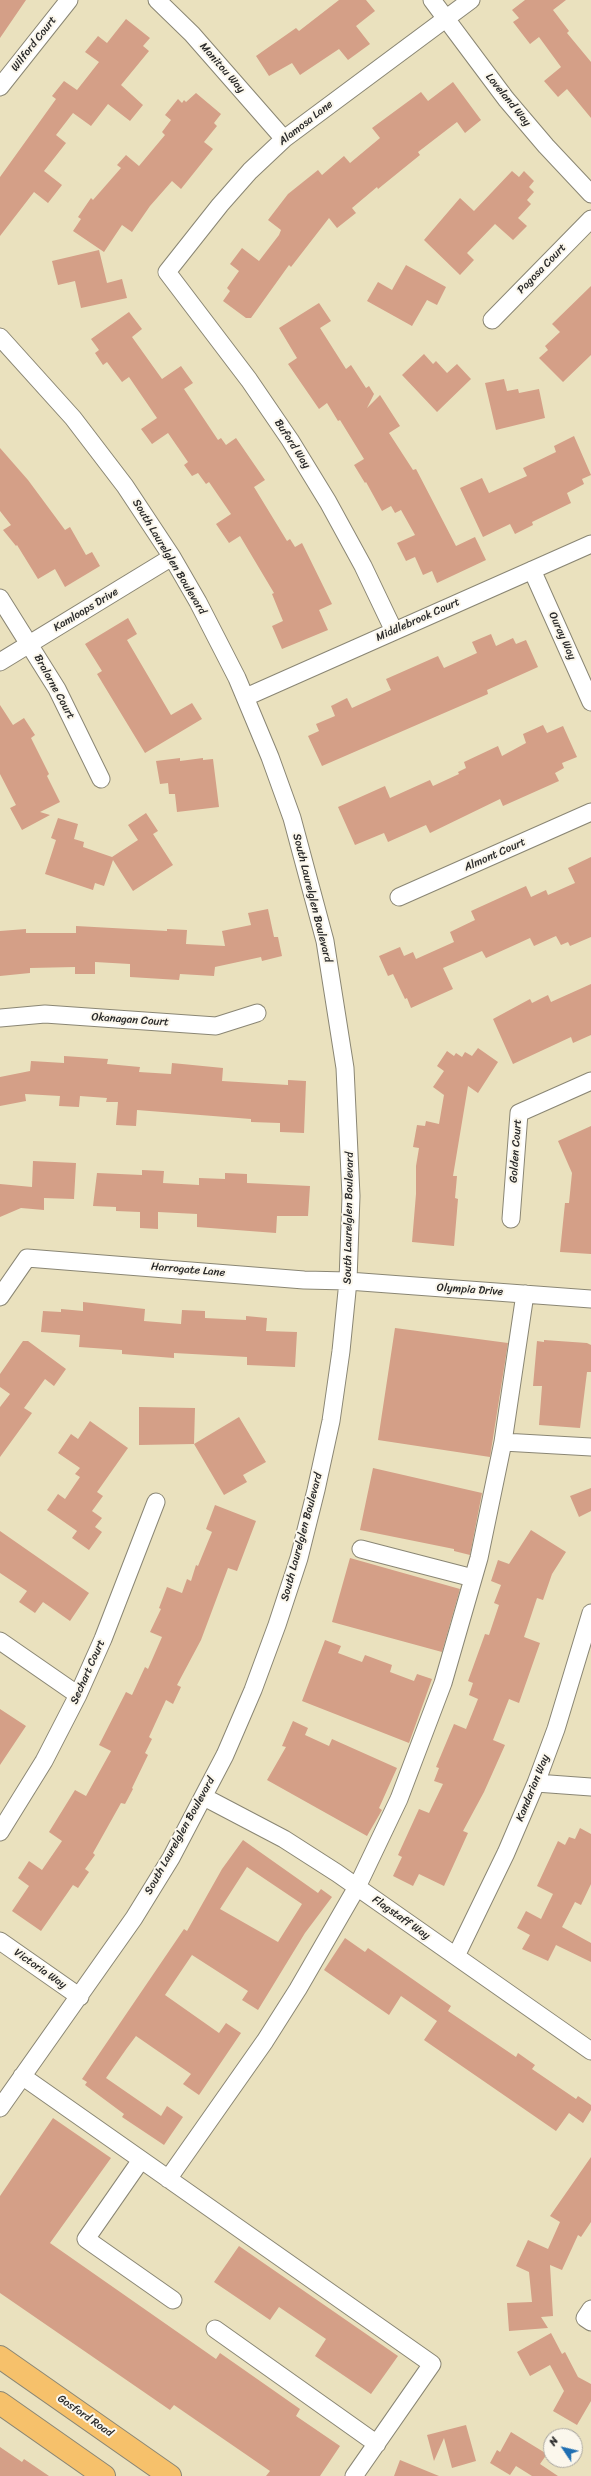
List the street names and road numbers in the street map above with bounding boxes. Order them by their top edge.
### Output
street label: Wilford Court [9,14,59,74]
street label: Manitou Way [197,40,247,96]
street label: Loveland Way [483,71,533,129]
street label: Alamosa Lane [276,98,336,148]
street label: Pagosa Court [515,241,569,297]
street label: Buford Way [271,417,313,471]
street label: South Laurelglen Boulevard [129,497,209,617]
street label: Kamloops Drive [51,585,121,635]
street label: Middlebrook Court [374,596,462,644]
street label: Ouray Way [546,610,578,662]
street label: Bralorne Court [31,652,77,722]
street label: South Laurelglen Boulevard [290,832,334,964]
street label: Almont Court [462,836,528,874]
street label: Okanagan Court [91,1011,169,1029]
street label: Golden Court [507,1119,525,1183]
street label: South Laurelglen Boulevard [341,1152,357,1284]
street label: Harrogate Lane [150,1260,226,1280]
street label: Olympia Drive [436,1281,504,1299]
street label: South Laurelglen Boulevard [279,1471,325,1603]
street label: Sechart Court [68,1638,108,1706]
street label: Kandarian Way [514,1753,552,1823]
street label: South Laurelglen Boulevard [142,1775,218,1897]
street label: Flagstaff Way [370,1893,432,1943]
street label: Victoria Way [11,1946,69,1992]
street label: Gosford Road [55,2392,115,2440]

